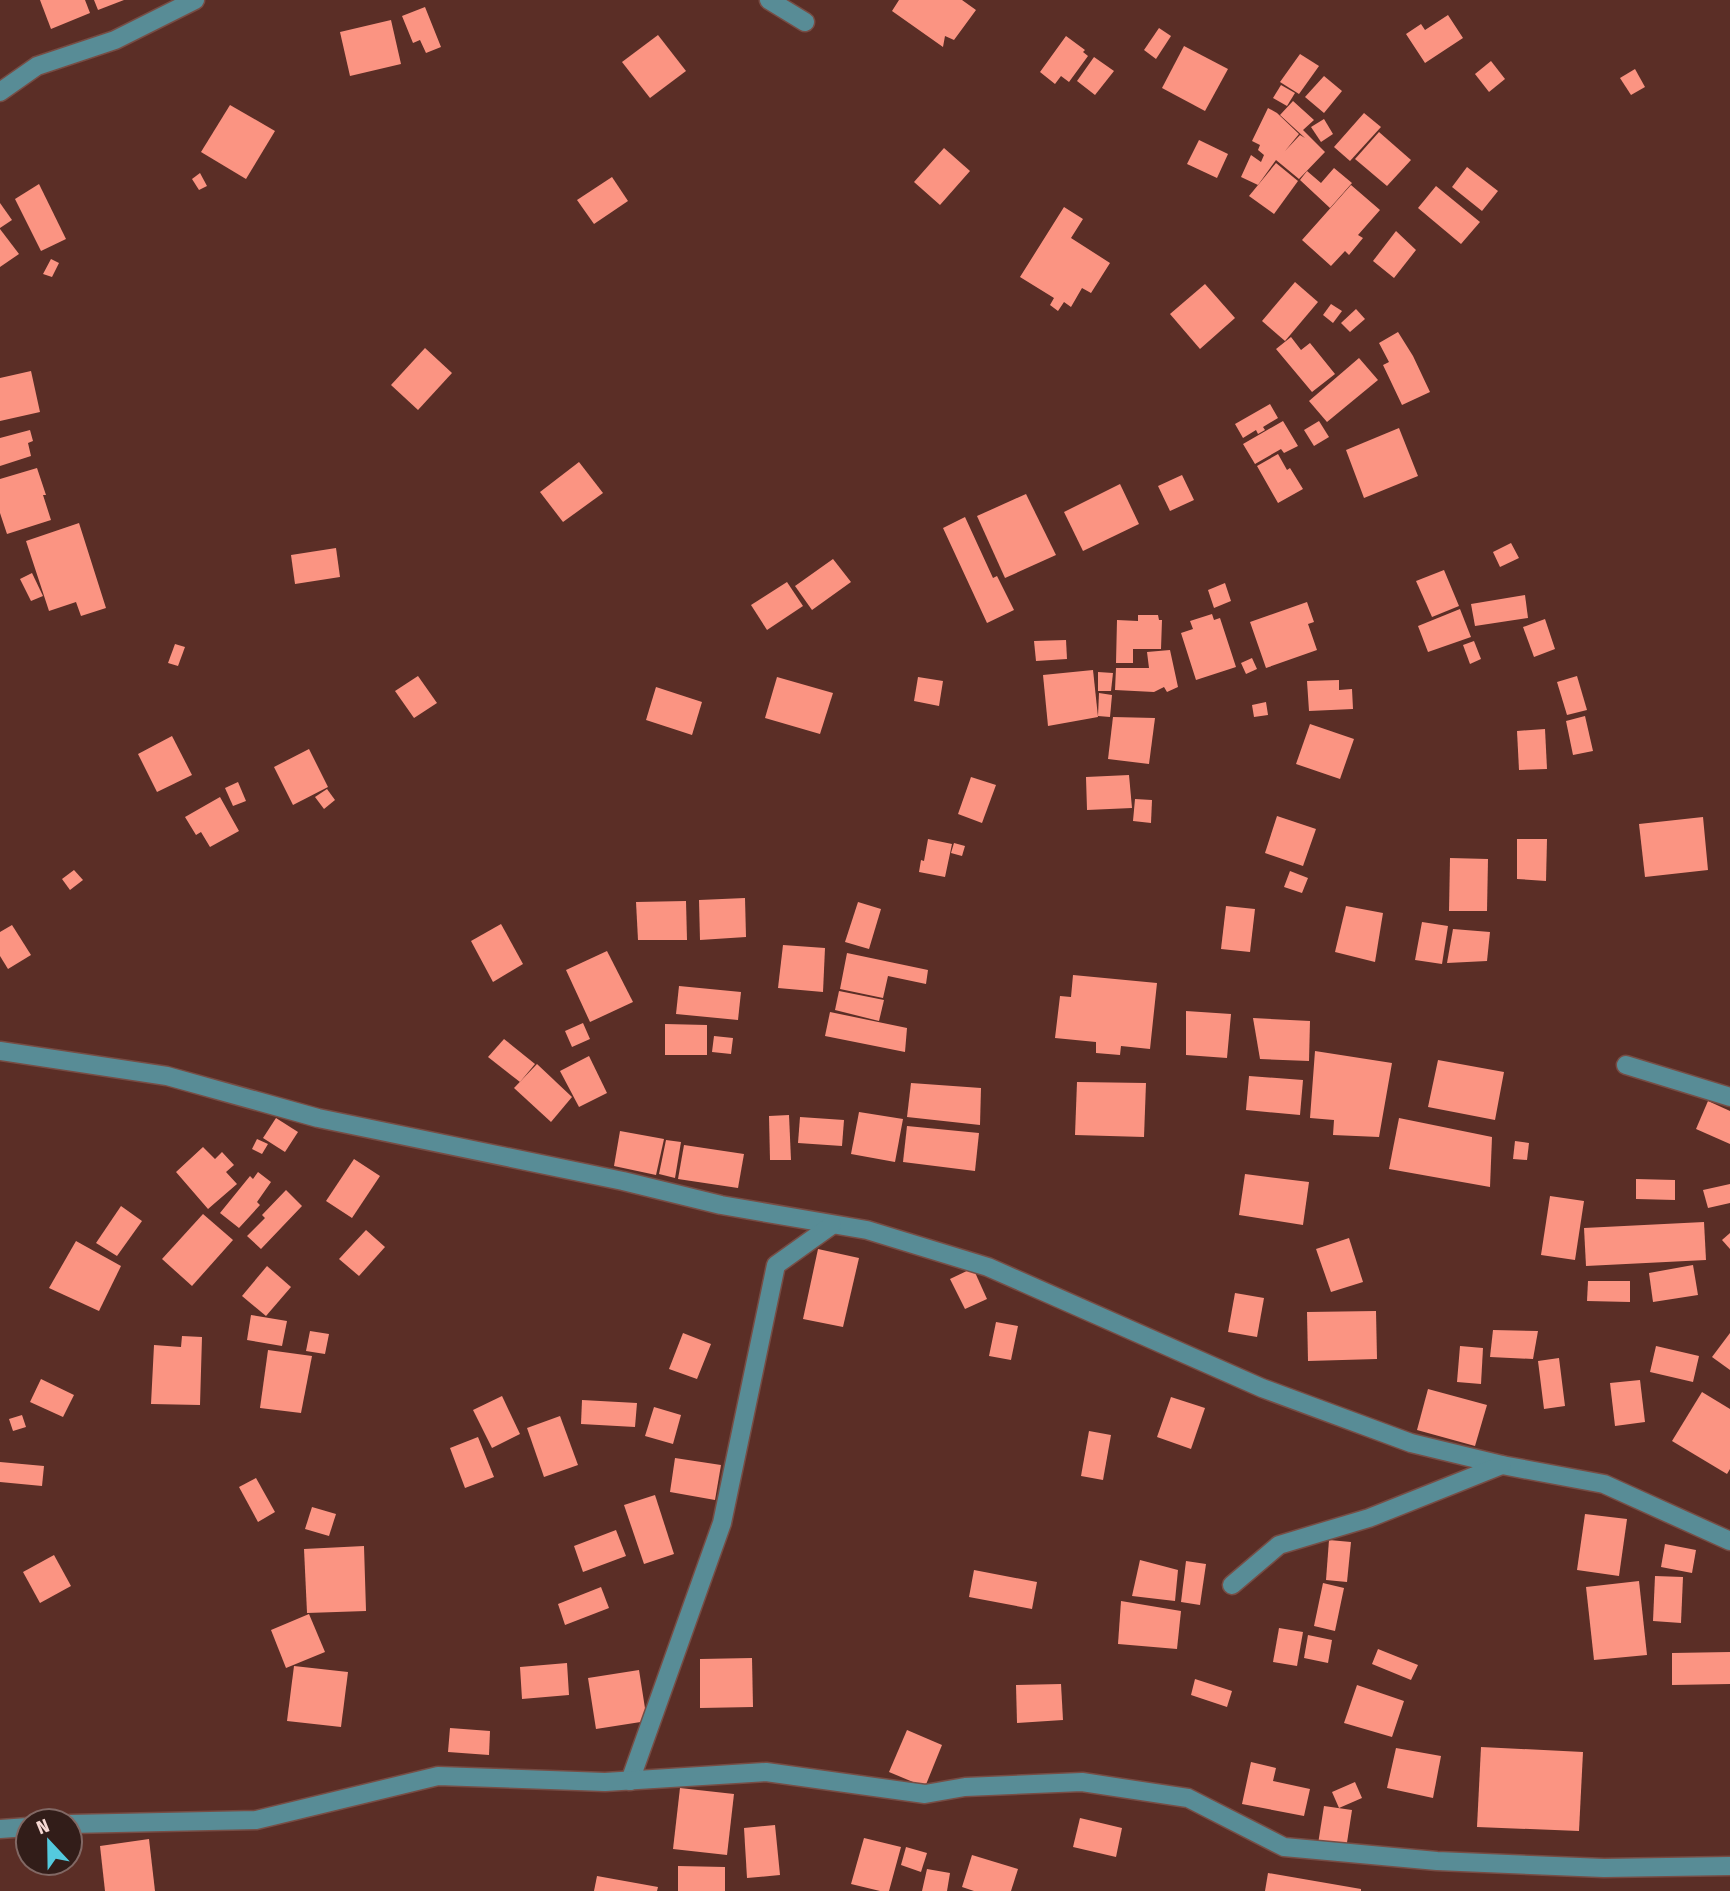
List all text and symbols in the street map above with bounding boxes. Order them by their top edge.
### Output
north arrow [14,1807,84,1877]
text: N [33,1814,52,1839]

